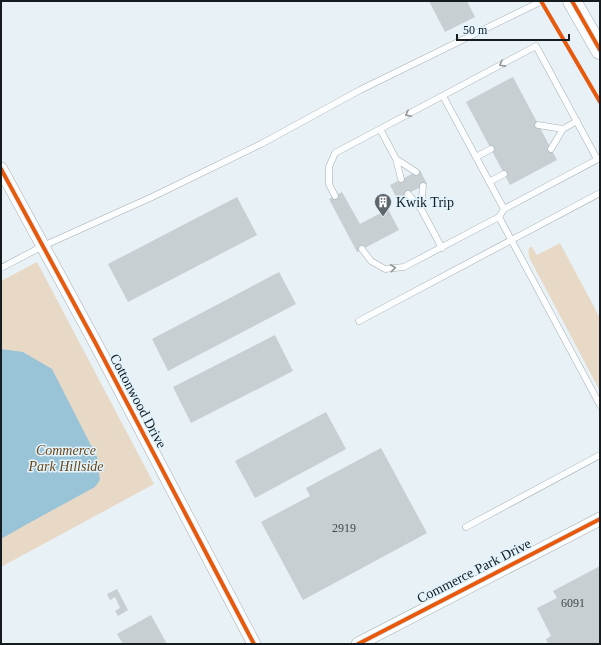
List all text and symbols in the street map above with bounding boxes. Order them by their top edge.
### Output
scale bar [457,16,569,42]
text: 50 m [463,23,488,37]
one-way arrow [499,60,506,67]
one-way arrow [405,109,412,117]
building icon: Kwik Trip [373,192,393,217]
place label: Kwik Trip [396,195,454,210]
one-way arrow [390,264,396,273]
street label: Cottonwood Drive [107,351,169,451]
park label: Commerce Park Hillside [27,443,104,474]
house number: 2919 [332,521,356,535]
street label: Commerce Park Drive [414,536,534,606]
house number: 6091 [561,596,585,610]

